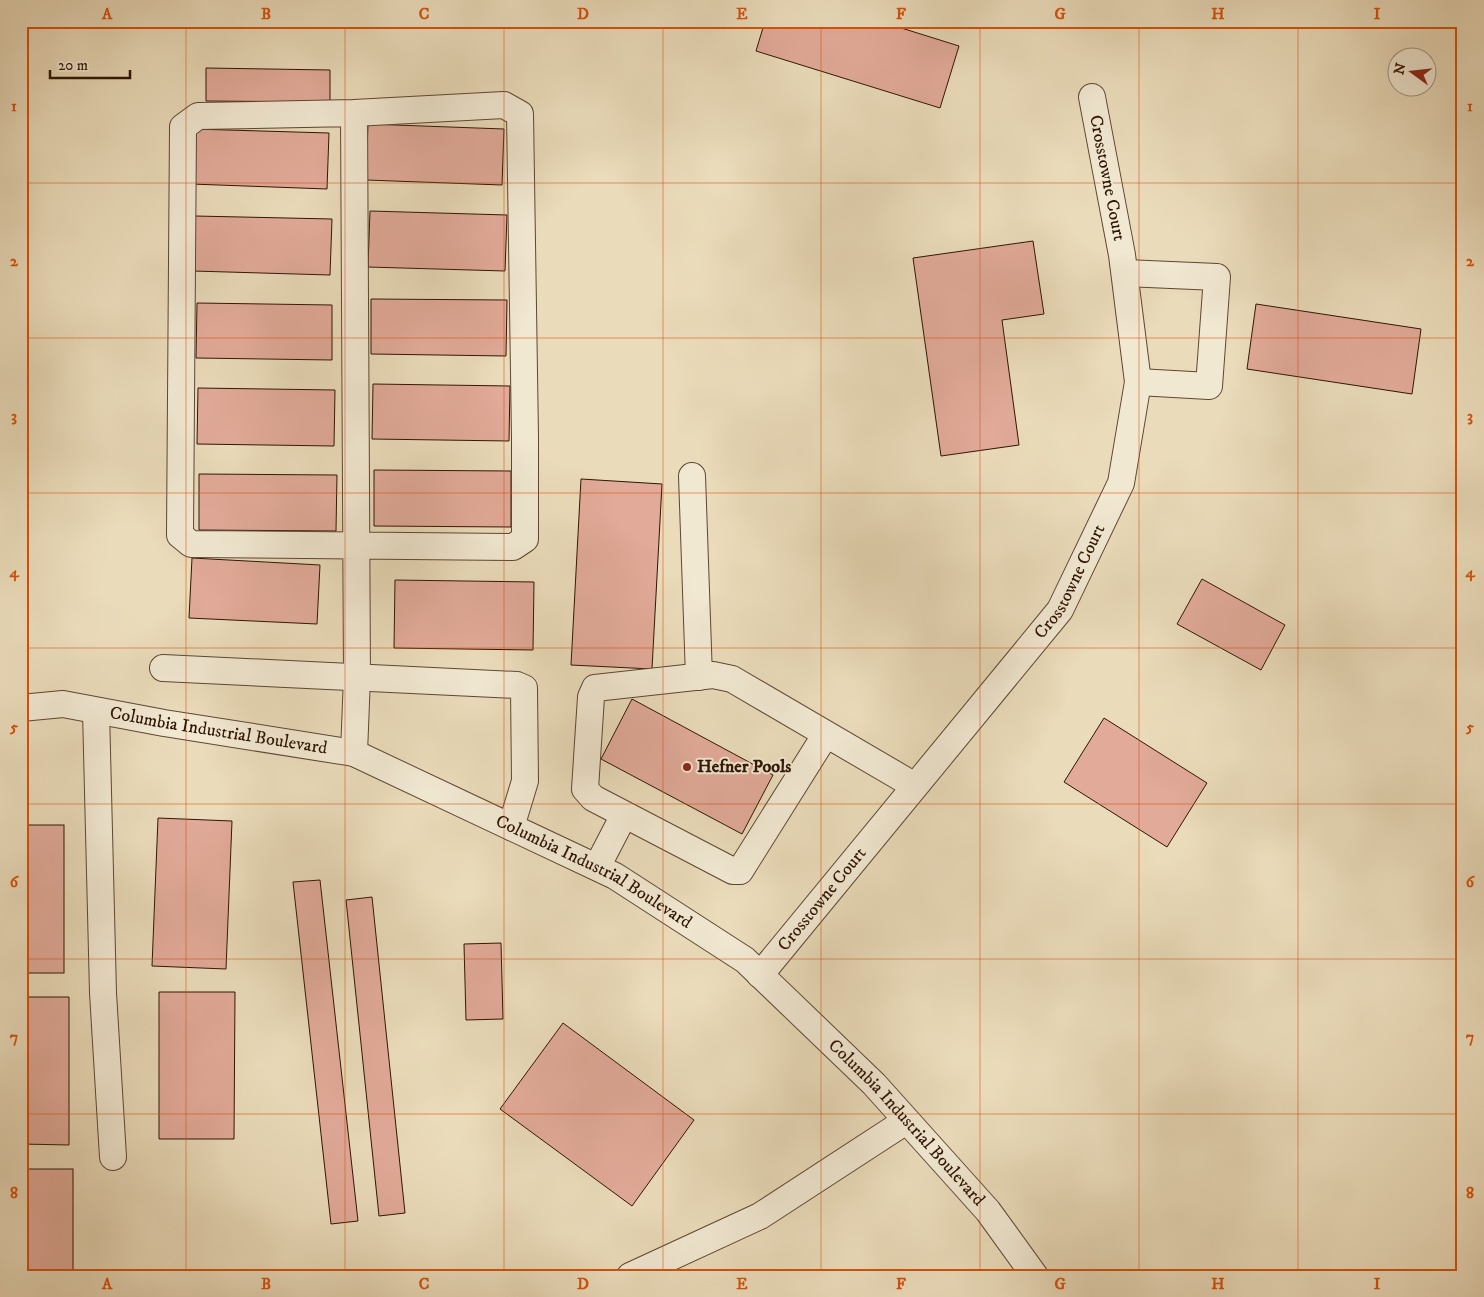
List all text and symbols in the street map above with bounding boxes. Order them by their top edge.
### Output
text: A [101,4,113,24]
text: B [261,4,271,24]
text: C [419,4,429,24]
text: D [577,4,589,24]
text: E [736,4,748,24]
text: F [896,4,906,24]
text: G [1054,4,1066,24]
text: H [1211,4,1225,24]
text: I [1374,4,1381,24]
scale bar [50,48,130,80]
north arrow [1386,48,1436,98]
text: 20 m [58,56,88,75]
text: N [1390,61,1411,77]
text: 1 [11,96,17,116]
text: 1 [1467,96,1473,116]
street label: Crosstowne Court [1084,113,1130,243]
text: 2 [10,251,19,271]
text: 2 [1466,251,1475,271]
text: 3 [11,406,17,426]
text: 3 [1467,406,1473,426]
street label: Crosstowne Court [1030,521,1111,644]
text: 4 [8,562,19,582]
text: 4 [1464,562,1475,582]
street label: Columbia Industrial Boulevard [108,702,329,760]
text: 5 [9,717,18,737]
text: 5 [1465,717,1474,737]
place label: Hefner Pools [697,756,791,778]
marker: Hefner Pools [681,761,693,773]
street label: Columbia Industrial Boulevard [492,810,696,934]
street label: Crosstowne Court [773,843,872,956]
text: 6 [10,872,20,892]
text: 6 [1466,872,1476,892]
text: 7 [10,1027,18,1047]
text: 7 [1466,1027,1474,1047]
street label: Columbia Industrial Boulevard [823,1035,989,1211]
text: 8 [10,1183,18,1203]
text: 8 [1466,1183,1474,1203]
text: A [101,1274,113,1294]
text: B [261,1274,271,1294]
text: C [419,1274,429,1294]
text: D [577,1274,589,1294]
text: E [736,1274,748,1294]
text: F [896,1274,906,1294]
text: G [1054,1274,1066,1294]
text: H [1211,1274,1225,1294]
text: I [1374,1274,1381,1294]

